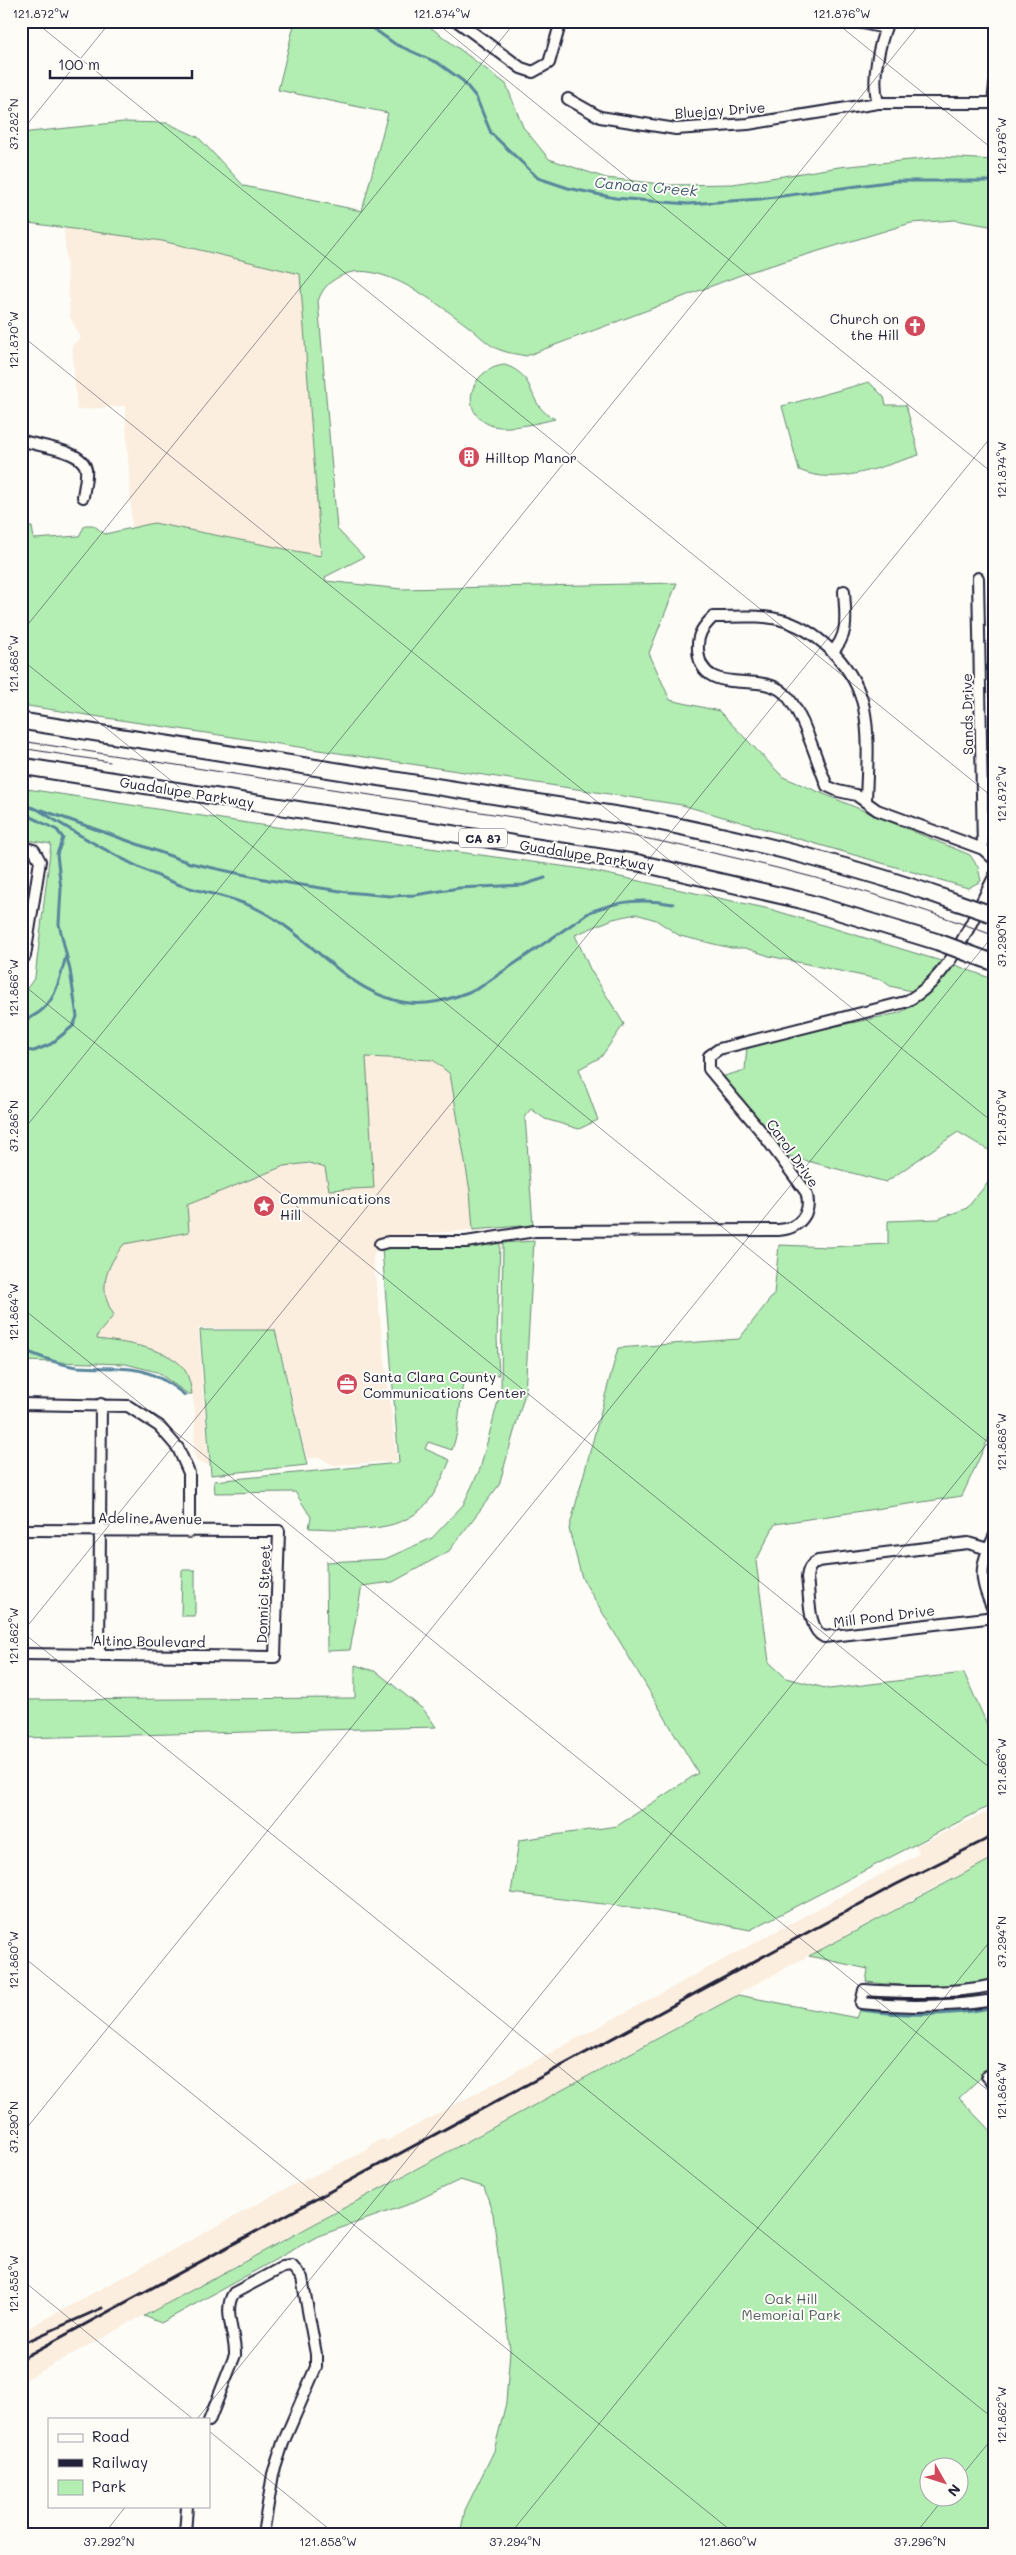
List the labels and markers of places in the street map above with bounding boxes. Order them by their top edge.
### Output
place label: Church on the Hill [830,309,899,344]
church icon: Church on the Hill [903,314,927,338]
building icon: Hilltop Manor [457,445,481,469]
place label: Hilltop Manor [485,448,577,467]
place label: Communications Hill [280,1189,391,1224]
place icon: Communications Hill [252,1194,276,1218]
place label: Santa Clara County Communications Center [363,1367,526,1402]
office icon: Santa Clara County Communications Center [335,1372,359,1396]

